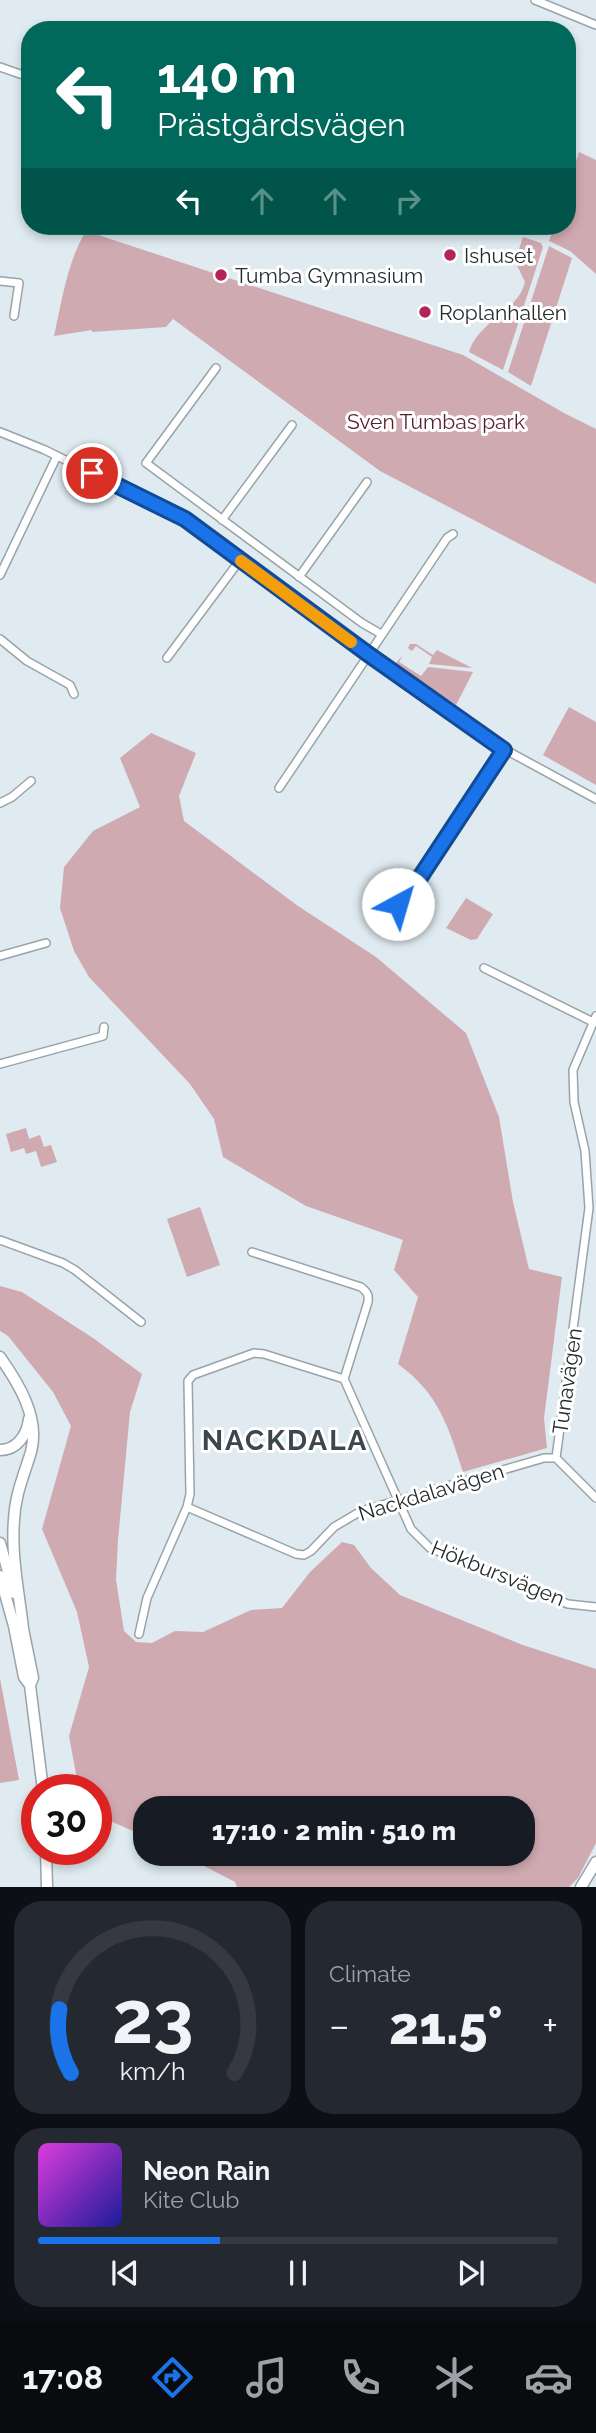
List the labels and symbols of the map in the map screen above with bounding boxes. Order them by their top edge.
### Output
place label: Ishuset [464,243,533,268]
marker: Ishuset [442,247,458,263]
place label: Tumba Gymnasium [235,263,423,288]
marker: Tumba Gymnasium [213,267,229,283]
place label: Roplanhallen [439,300,567,325]
marker: Roplanhallen [417,304,433,320]
park label: Sven Tumbas park [347,409,525,434]
pin [62,443,122,503]
position arrow [361,867,435,941]
street label: Tunavägen [547,1326,587,1436]
district label: NACKDALA [202,1424,368,1457]
street label: Nackdalavägen [355,1458,507,1526]
street label: Hökbursvägen [428,1535,568,1611]
speed limit sign: 30 [21,1774,112,1865]

